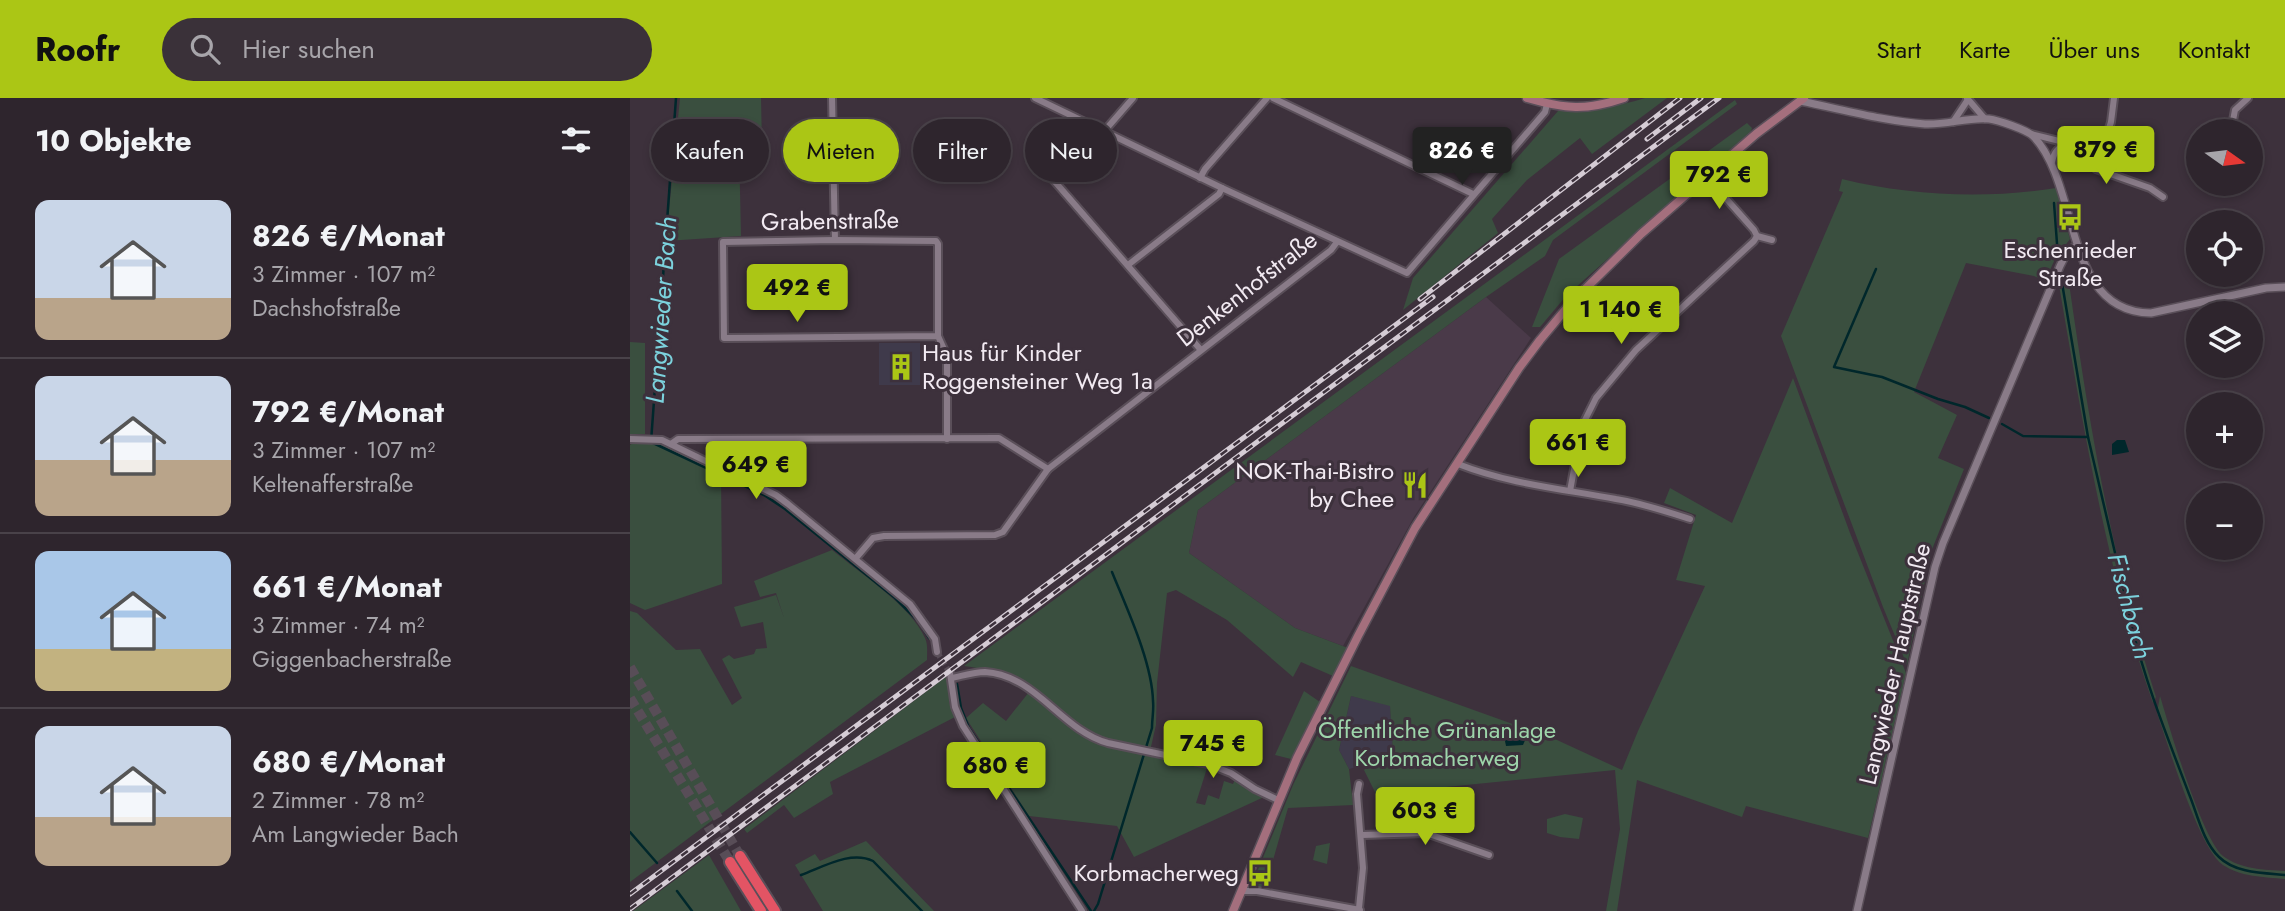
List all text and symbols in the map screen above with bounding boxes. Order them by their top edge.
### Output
search box [162,18,652,81]
text: Roofr [35,26,120,73]
icon: search [186,30,224,68]
text: Hier suchen [242,30,375,68]
text: Start [1877,32,1921,67]
text: Karte [1959,32,2010,67]
text: Über uns [2048,32,2140,67]
text: Kontakt [2178,32,2250,67]
text: 10 Objekte [35,119,192,162]
chip: Kaufen [651,119,769,182]
chip: Mieten [783,119,899,182]
chip: Filter [913,119,1011,182]
chip: Neu [1025,119,1117,182]
north arrow [2186,119,2263,196]
map controls [2186,119,2263,560]
icon: filters [557,121,595,159]
pin: 879 € [2057,126,2155,186]
pin: 826 € [1413,127,1511,187]
text: 879 € [2073,132,2139,166]
text: 826 € [1429,133,1495,167]
pin: 792 € [1670,152,1768,211]
text: 792 € [1686,157,1752,191]
street label: Grabenstraße [761,202,899,239]
bus stop icon: Eschenrieder Straße [2055,202,2085,232]
button: locate [2186,210,2263,287]
text: 826 €/Monat [252,214,445,257]
water label: Langwieder Bach [635,215,687,405]
street label: Denkenhofstraße [1169,222,1325,355]
icon: home [91,228,175,312]
place label: Eschenrieder Straße [2003,232,2137,295]
text: 3 Zimmer · 107 m² [252,257,435,291]
pin: 492 € [748,264,846,324]
text: 492 € [763,270,831,304]
pin: 1 140 € [1556,286,1686,346]
text: Dachshofstraße [252,291,401,325]
text: 1 140 € [1579,292,1663,326]
button: layers [2186,301,2263,378]
place label: Haus für Kinder Roggensteiner Weg 1a [922,335,1153,398]
building icon: Haus für Kinder Roggensteiner Weg 1a [886,352,916,382]
text: 792 €/Monat [252,390,444,433]
button: + [2186,392,2263,469]
icon: home [91,404,175,488]
pin: 661 € [1529,420,1627,479]
text: 661 € [1546,425,1610,459]
text: 3 Zimmer · 107 m² [252,433,435,467]
pin: 649 € [707,442,805,501]
text: 649 € [722,447,790,481]
place label: NOK-Thai-Bistro by Chee [1235,453,1394,516]
text: Keltenafferstraße [252,467,413,501]
restaurant icon: NOK-Thai-Bistro by Chee [1400,470,1430,500]
button: − [2186,483,2263,560]
street label: Langwieder Hauptstraße [1850,540,1939,788]
water label: Fischbach [2098,549,2162,663]
text: 661 €/Monat [252,565,442,608]
icon: home [91,579,175,663]
text: 3 Zimmer · 74 m² [252,608,425,642]
text: Giggenbacherstraße [252,642,452,676]
park label: Öffentliche Grünanlage Korbmacherweg [1318,712,1556,775]
pin: 745 € [1164,720,1262,780]
text: 745 € [1180,726,1246,760]
text: 680 €/Monat [252,740,445,783]
pin: 680 € [947,742,1045,802]
text: 680 € [963,748,1030,782]
icon: home [91,754,175,838]
text: 2 Zimmer · 78 m² [252,783,424,817]
pin: 603 € [1376,788,1474,847]
text: 603 € [1392,793,1458,827]
text: Am Langwieder Bach [252,817,459,851]
place label: Korbmacherweg [1073,855,1239,890]
bus stop icon: Korbmacherweg [1245,858,1275,888]

